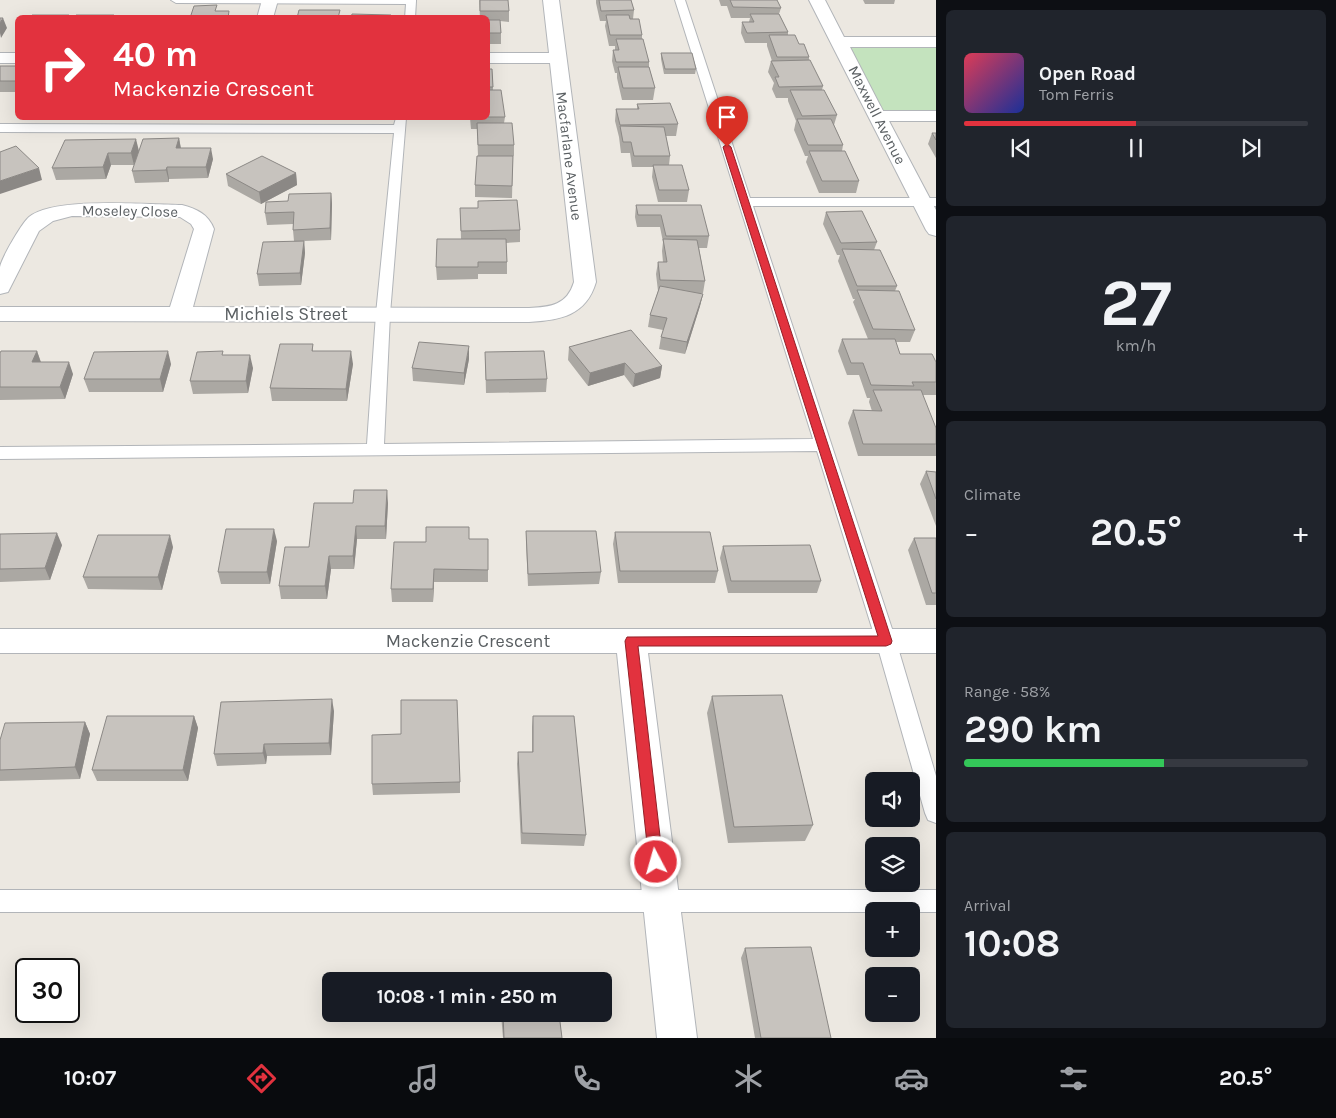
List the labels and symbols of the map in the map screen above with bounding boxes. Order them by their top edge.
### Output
street label: Maxwell Avenue [844,63,910,167]
street label: Macfarlane Avenue [552,91,586,221]
pin [706,96,748,147]
street label: Moseley Close [82,201,178,221]
street label: Michiels Street [224,303,348,325]
street label: Mackenzie Crescent [386,630,550,652]
position arrow [629,835,681,887]
speed limit sign: 30 [15,958,80,1023]

